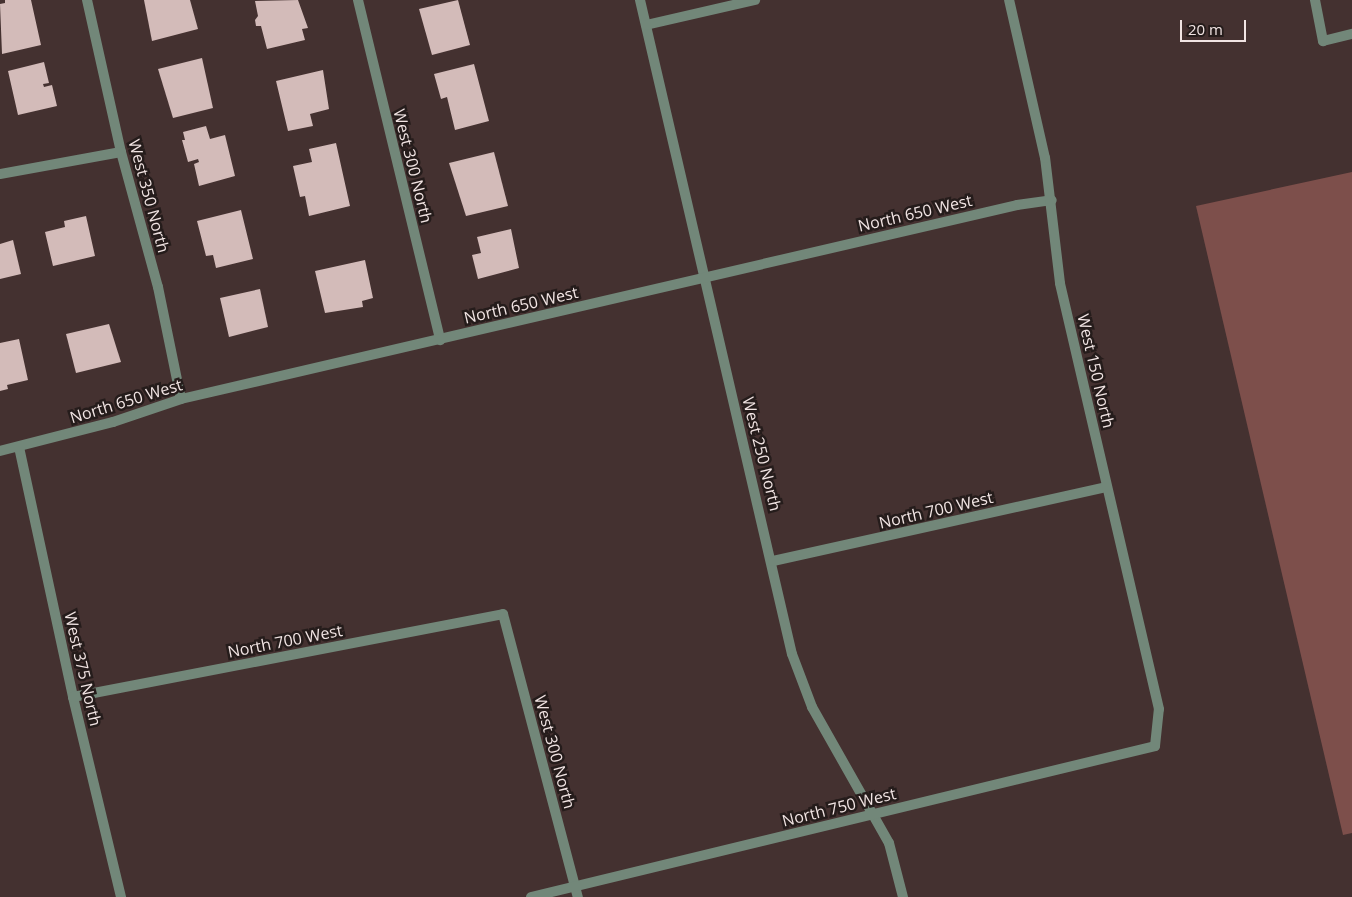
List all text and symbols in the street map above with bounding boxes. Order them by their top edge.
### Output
scale bar [1182,10,1248,42]
text: 20 m [1188,19,1223,39]
street label: West 300 North [390,107,436,225]
street label: West 350 North [125,137,173,255]
street label: North 650 West [856,191,974,235]
street label: North 650 West [462,283,580,327]
street label: West 150 North [1074,312,1118,430]
street label: North 650 West [67,375,185,427]
street label: West 250 North [739,395,785,513]
street label: North 700 West [877,488,995,532]
street label: West 375 North [61,610,105,728]
street label: North 700 West [226,620,344,662]
street label: West 300 North [531,693,579,811]
street label: North 750 West [780,784,898,830]

